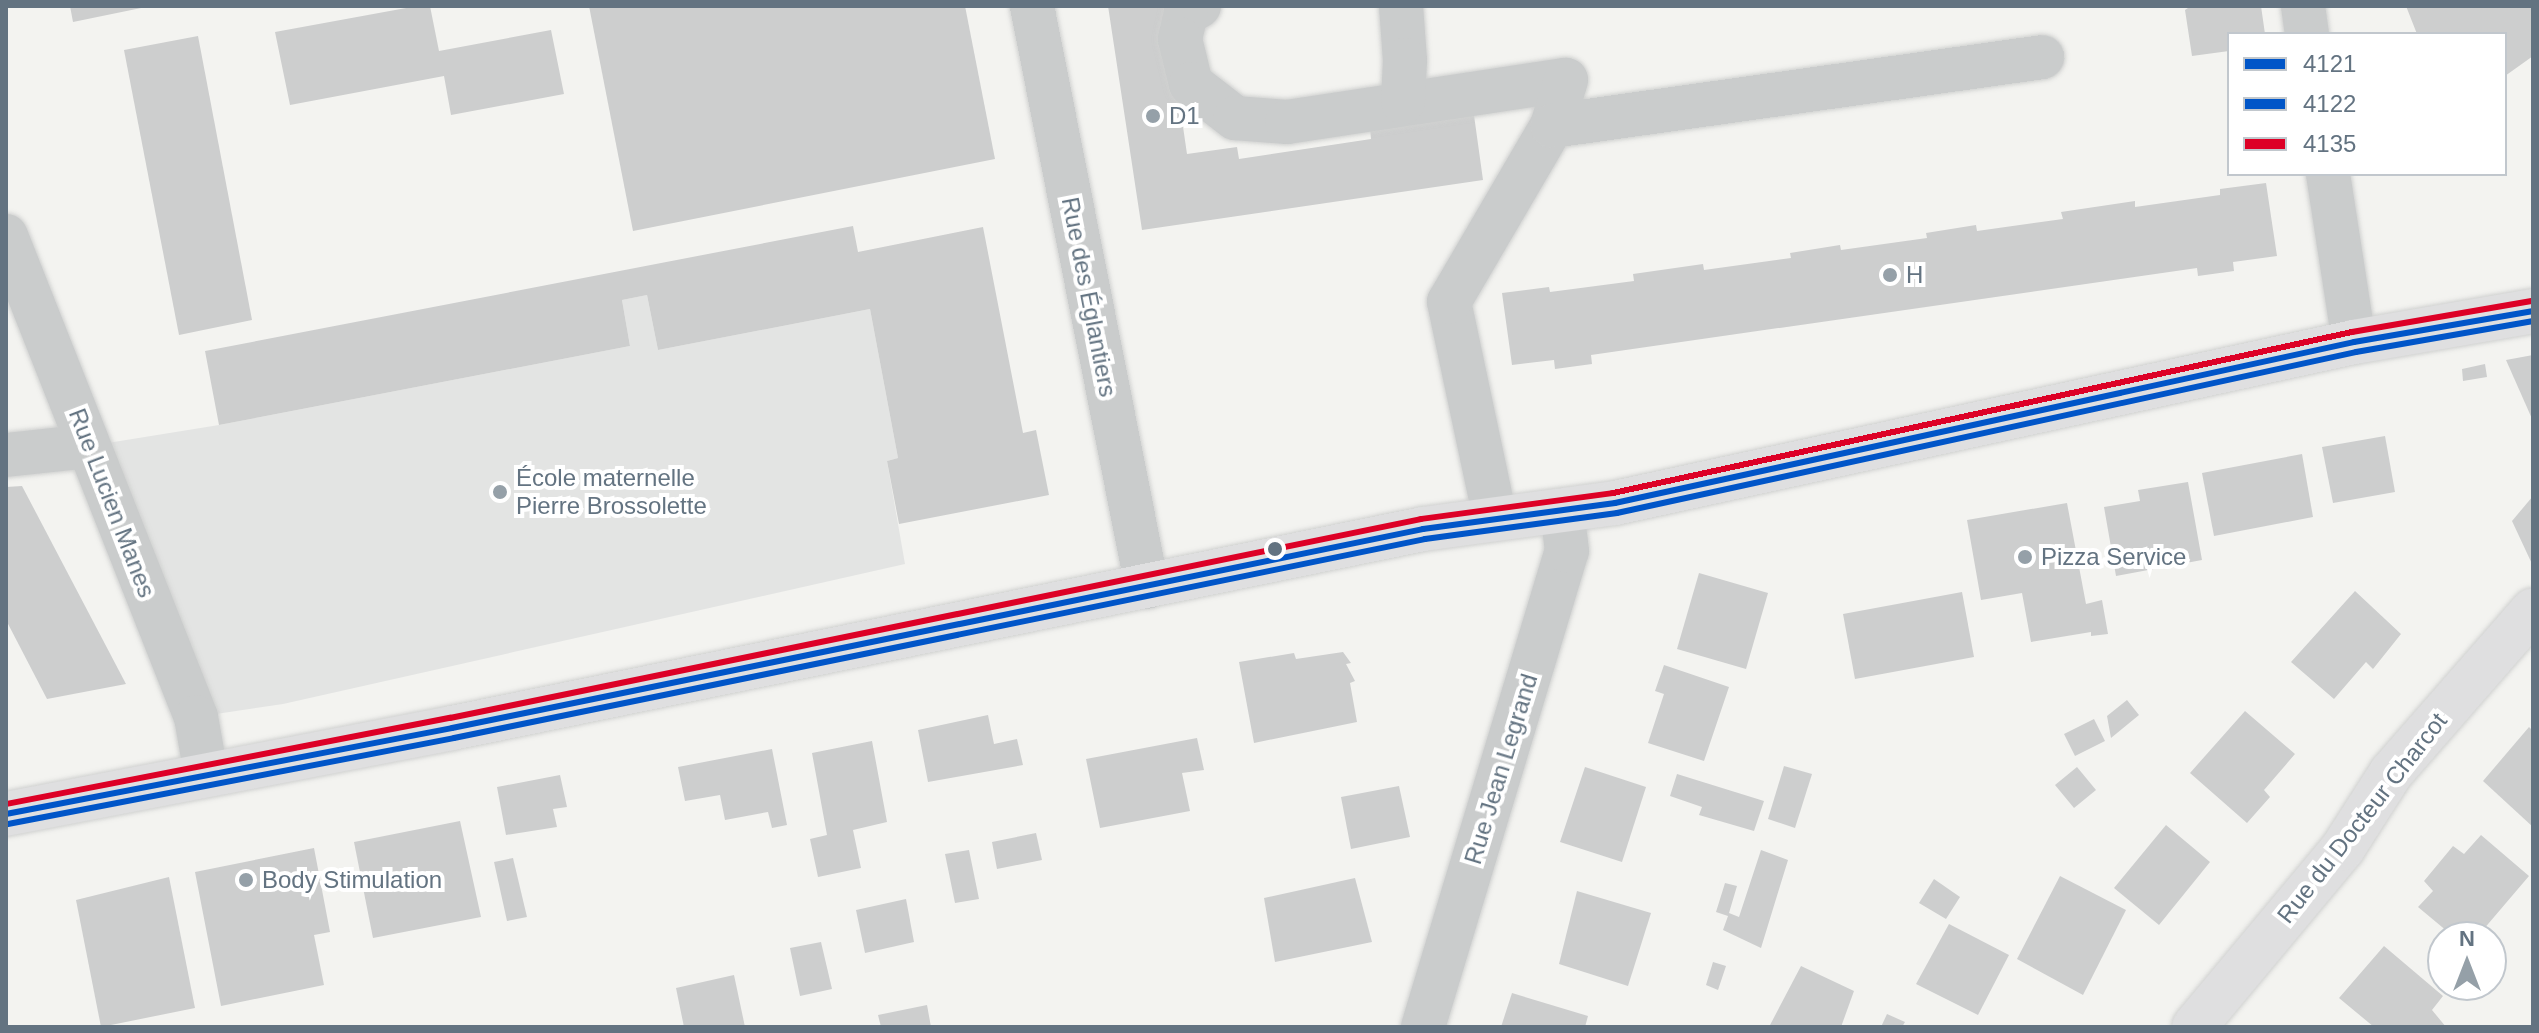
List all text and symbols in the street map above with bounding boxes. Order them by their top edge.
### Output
legend [2227,32,2507,176]
text: 4121 [2303,50,2356,77]
text: 4122 [2303,90,2356,117]
place label: D1 [1169,102,1200,130]
marker: D1 [1144,107,1162,125]
text: 4135 [2303,130,2356,157]
street label: Rue des Églantiers [1056,195,1122,399]
place label: H [1906,261,1923,289]
marker: H [1881,266,1899,284]
street label: Rue Lucien Manes [63,404,161,602]
place label: École maternelle Pierre Brossolette [516,464,707,520]
marker: École maternelle Pierre Brossolette [491,483,509,501]
unlabelled marker [1267,541,1283,557]
place label: Pizza Service [2041,543,2186,571]
marker: Pizza Service [2016,548,2034,566]
street label: Rue Jean Legrand [1458,670,1544,868]
street label: Rue du Docteur Charcot [2271,707,2453,929]
place label: Body Stimulation [262,866,442,894]
marker: Body Stimulation [237,871,255,889]
north arrow [2427,921,2507,1001]
text: N [2459,926,2475,951]

